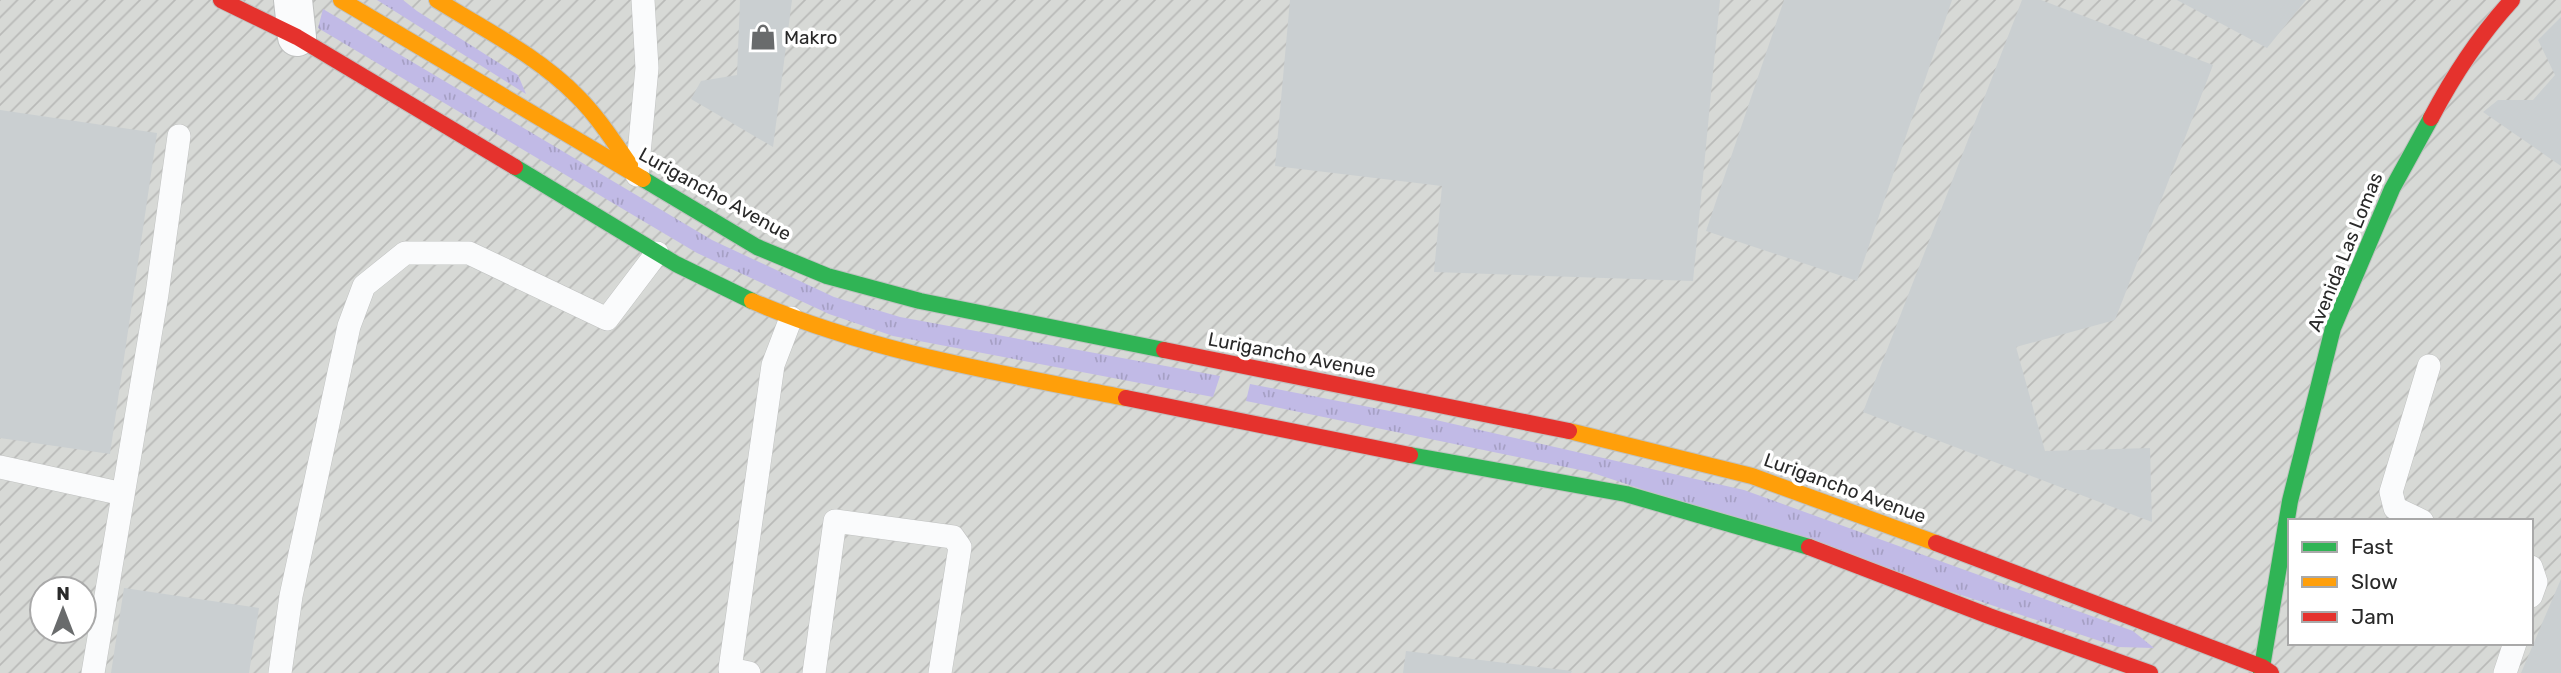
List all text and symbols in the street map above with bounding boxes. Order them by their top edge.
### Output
shop icon: Makro [748,22,778,52]
place label: Makro [784,26,837,49]
street label: Lurigancho Avenue [635,143,795,245]
street label: Avenida Las Lomas [2303,169,2387,335]
street label: Lurigancho Avenue [1206,327,1378,383]
street label: Lurigancho Avenue [1761,448,1929,528]
legend [2288,519,2533,645]
text: Fast [2351,534,2393,559]
text: Slow [2351,569,2398,594]
north arrow [28,575,98,645]
text: N [56,582,70,605]
text: Jam [2351,604,2395,629]

